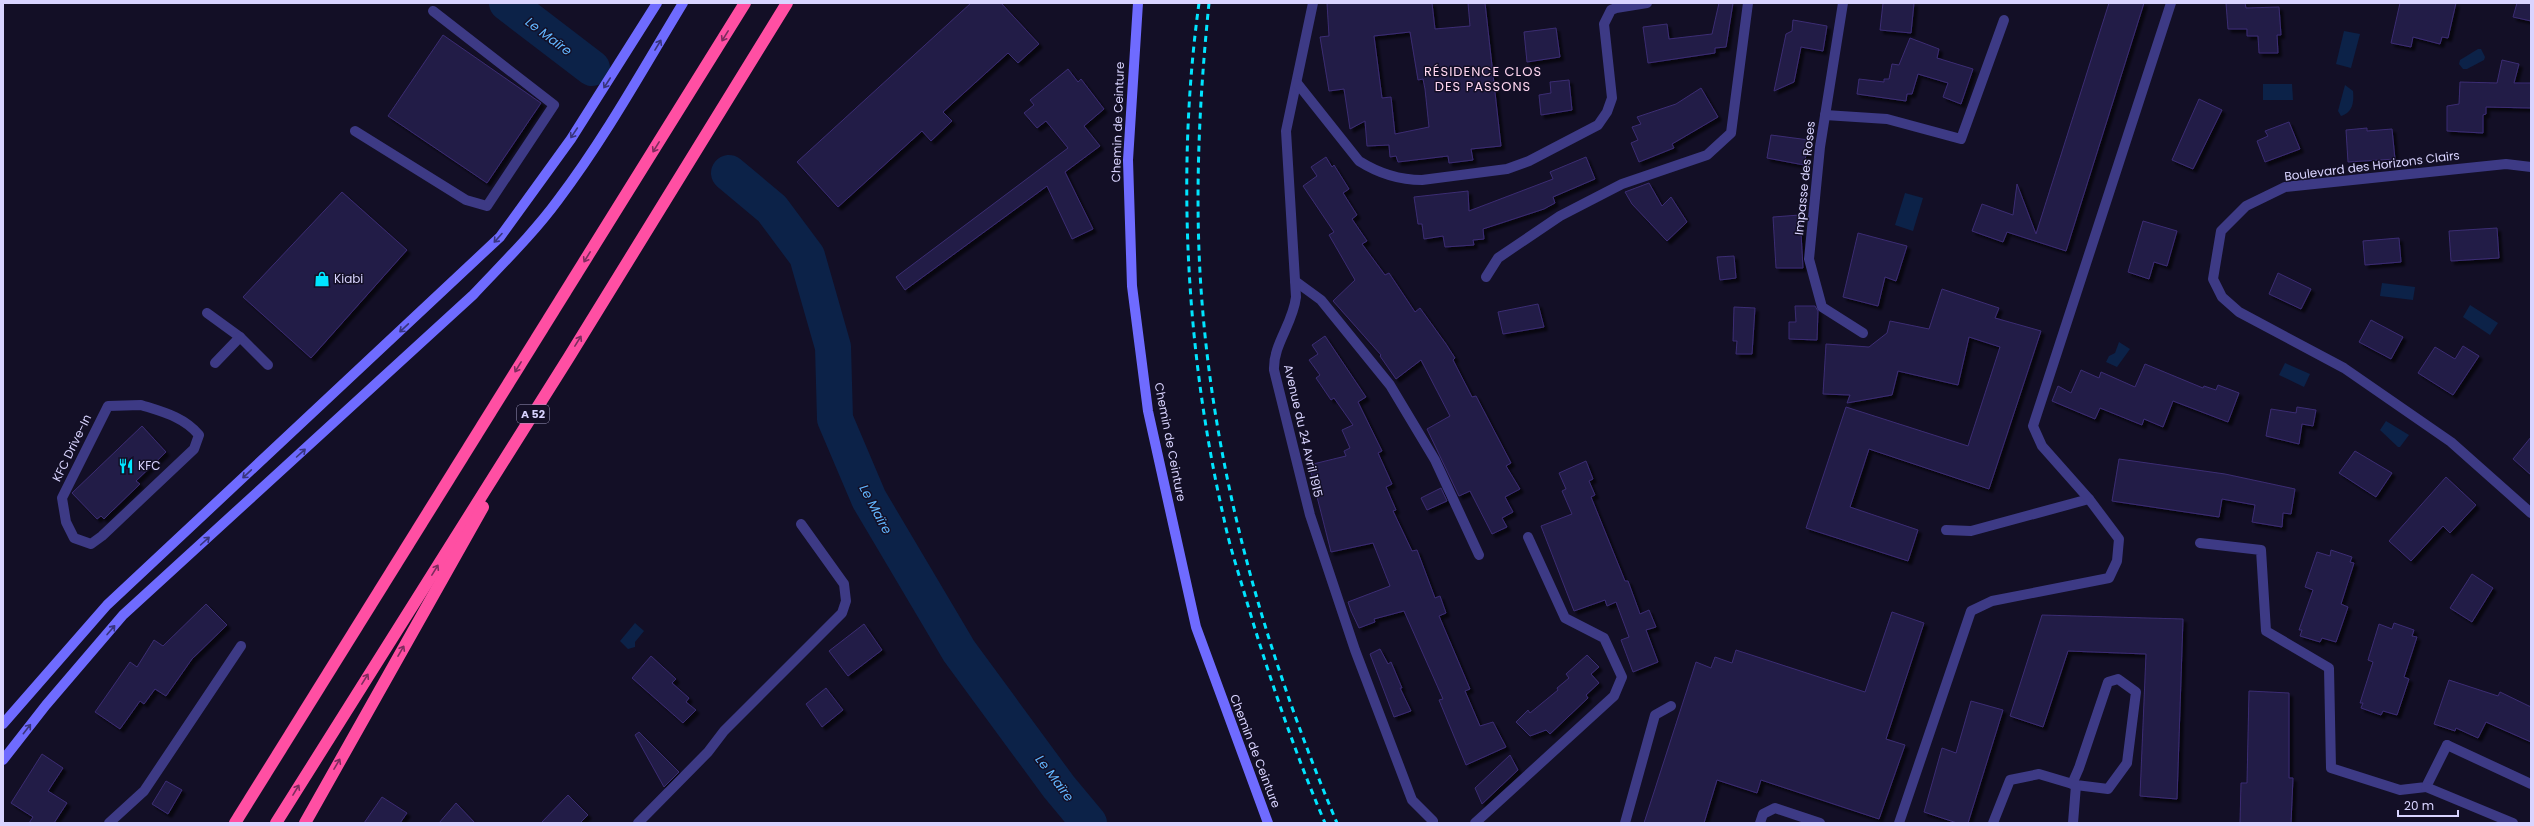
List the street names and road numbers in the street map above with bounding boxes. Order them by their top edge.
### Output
street label: Chemin de Ceinture [1107,61,1128,183]
street label: Impasse des Roses [1790,120,1819,236]
street label: Boulevard des Horizons Clairs [2283,146,2461,185]
street label: Avenue du 24 Avril 1915 [1280,363,1327,499]
street label: Chemin de Ceinture [1151,381,1190,503]
road number: A 52 [517,405,549,423]
street label: KFC Drive-In [48,411,95,484]
street label: Chemin de Ceinture [1226,691,1285,810]

